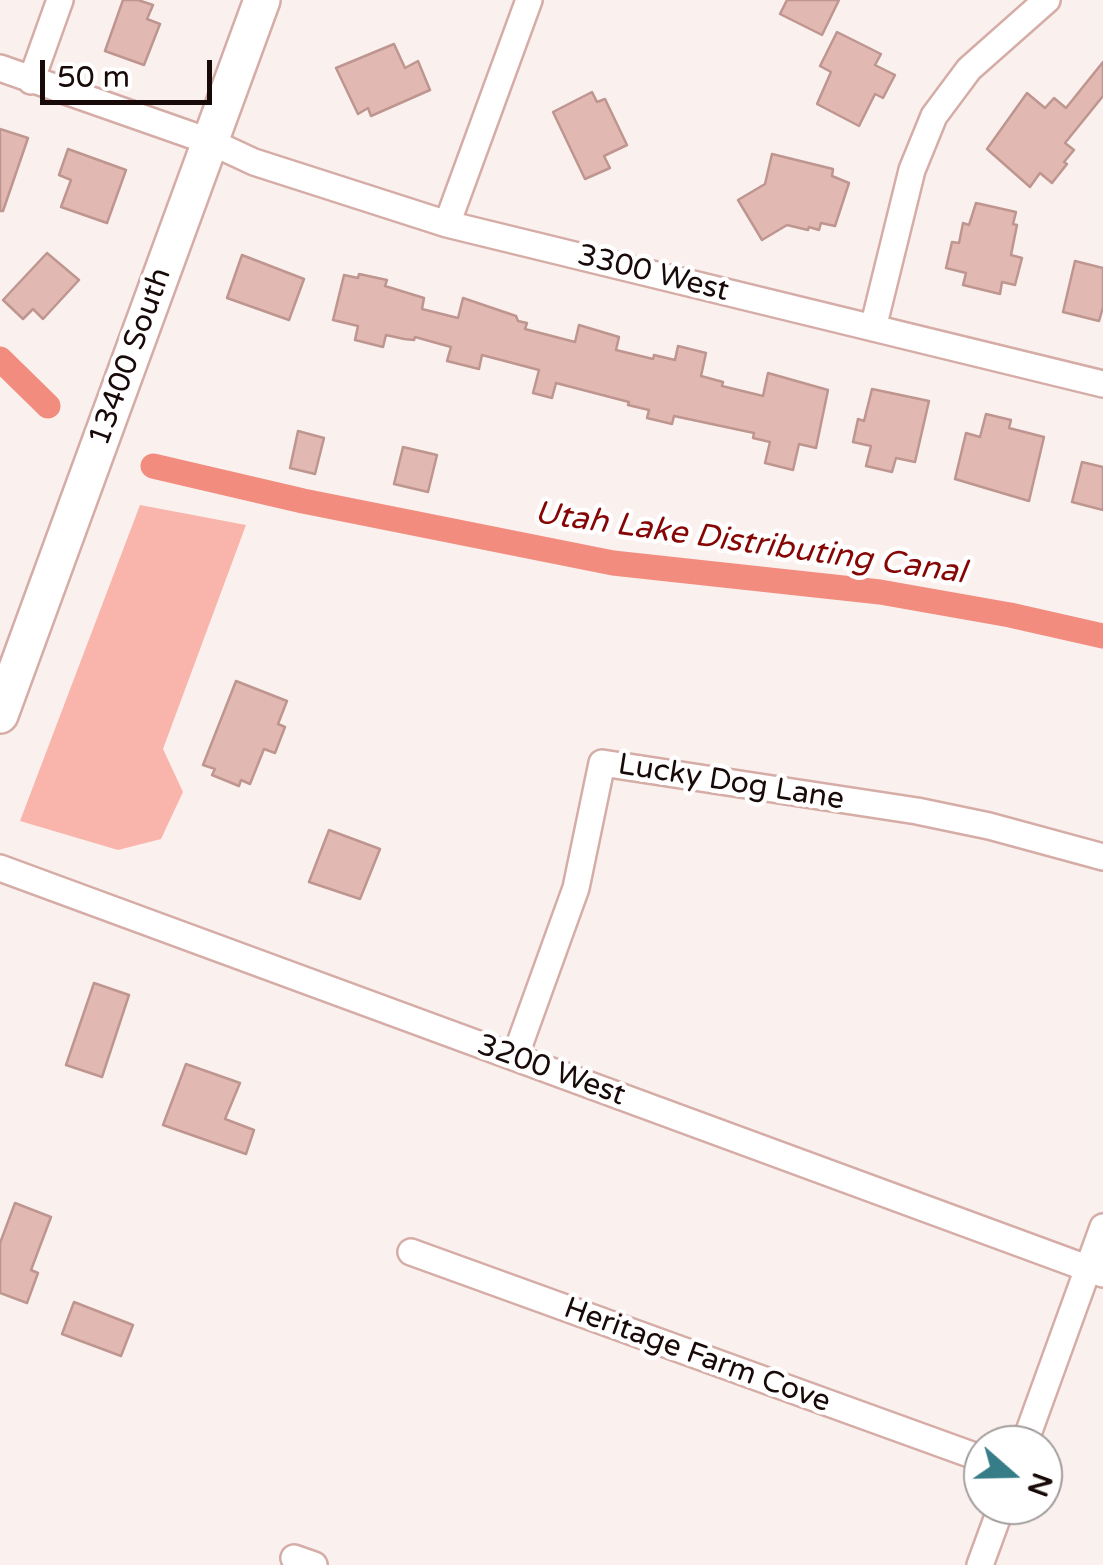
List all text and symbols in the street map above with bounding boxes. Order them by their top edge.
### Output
scale bar [45,40,218,102]
text: 50 m [57,59,130,96]
street label: 3300 West [574,238,732,310]
street label: 13400 South [82,263,180,451]
water label: Utah Lake Distributing Canal [532,495,968,593]
street label: Lucky Dog Lane [616,747,846,819]
street label: 3200 West [472,1028,630,1114]
street label: Heritage Farm Cove [559,1291,835,1421]
north arrow [963,1425,1063,1525]
text: N [1019,1468,1059,1501]

